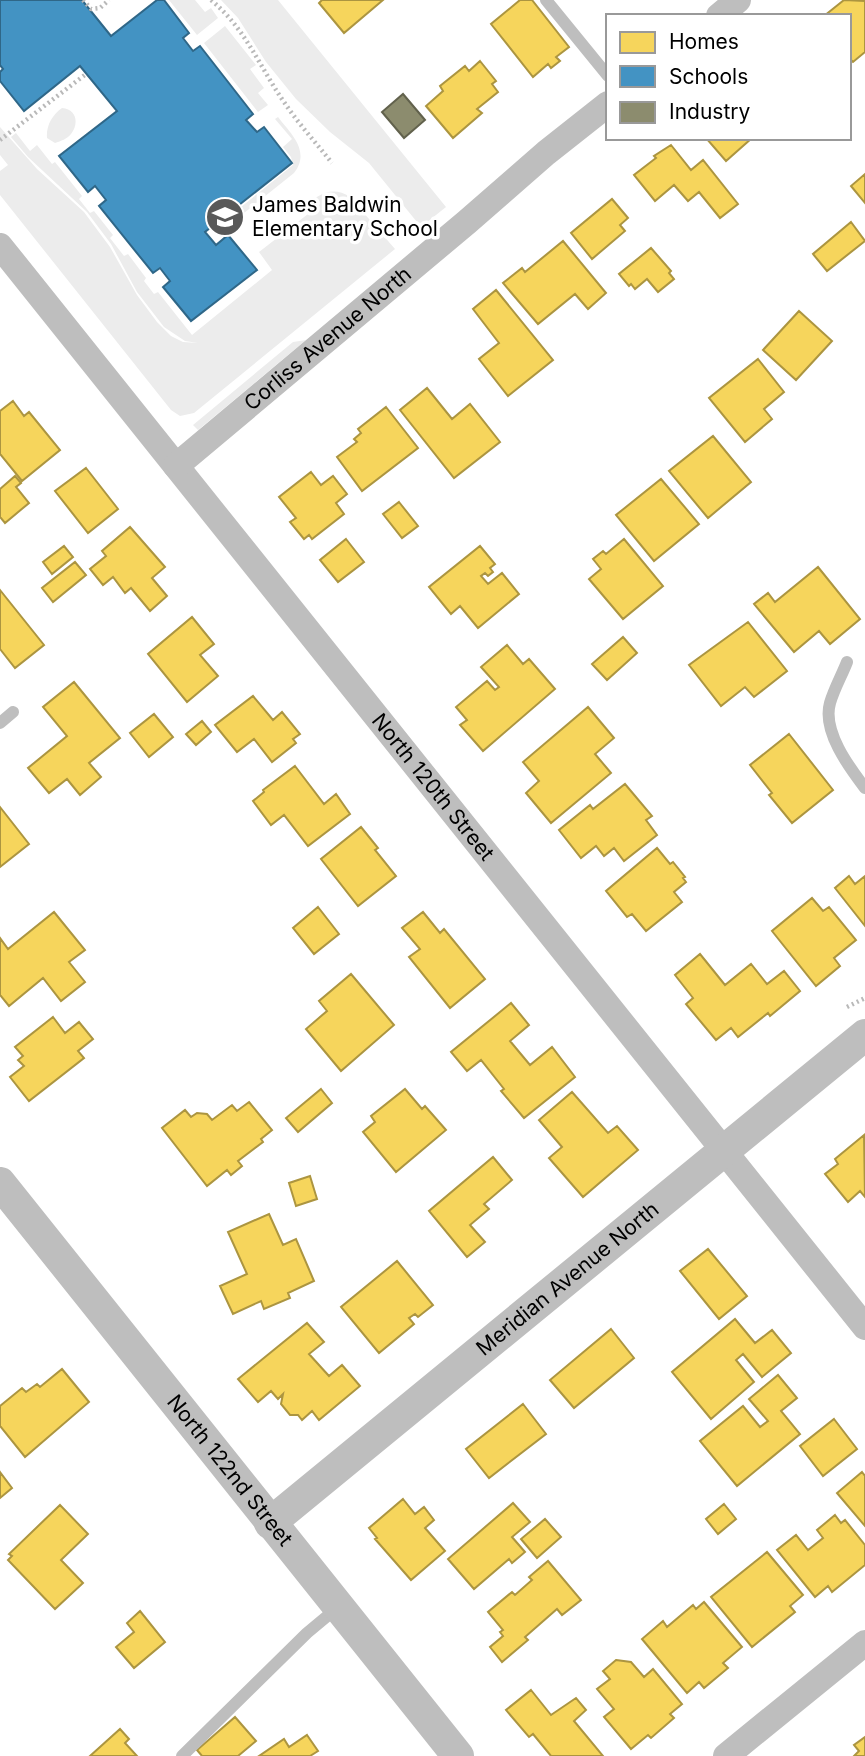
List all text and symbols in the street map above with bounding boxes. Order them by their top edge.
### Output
legend [606,14,851,140]
text: Homes [669,29,739,54]
text: Schools [669,64,748,89]
text: Industry [669,99,751,124]
place label: James Baldwin Elementary School [252,192,438,241]
school or university icon: James Baldwin Elementary School [204,196,246,238]
street label: Corliss Avenue North [239,261,416,415]
street label: North 120th Street [367,708,500,865]
street label: Meridian Avenue North [471,1196,664,1361]
street label: North 122nd Street [162,1389,298,1551]

